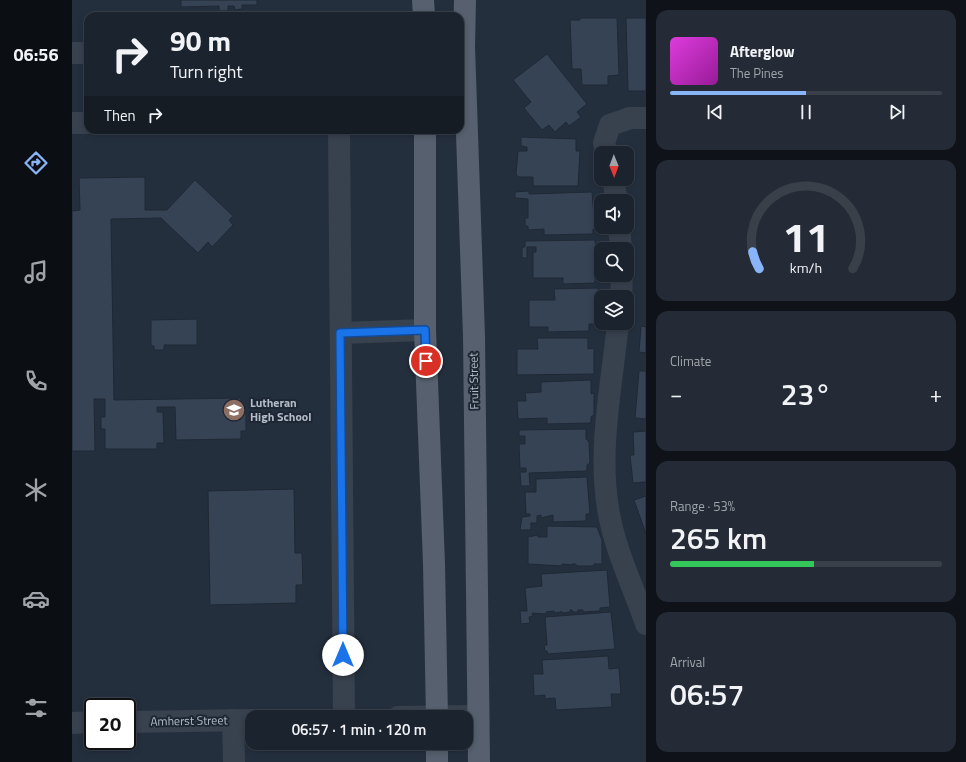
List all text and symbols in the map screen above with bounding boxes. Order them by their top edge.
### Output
text: 90 m [170,19,231,62]
icon: right [104,28,156,80]
text: Afterglow [730,40,795,63]
text: 06:56 [14,41,58,68]
text: Turn right [170,58,243,85]
text: The Pines [730,63,783,83]
icon: previous [704,101,726,123]
icon: pause [795,101,817,123]
icon: next [886,101,908,123]
text: Then [104,104,136,127]
icon: right [144,104,166,126]
north arrow [594,146,634,186]
map controls [594,146,634,330]
icon: directions [22,149,50,177]
button: sound [594,194,634,234]
text: 11 [783,204,829,267]
button: search [594,242,634,282]
text: km/h [790,256,822,278]
icon: music [22,258,50,286]
button: layers [594,290,634,330]
pin [409,344,443,378]
icon: arrive [415,350,437,372]
text: Climate [670,351,711,371]
street label: Fruit Street [463,352,483,410]
icon: phone [22,367,50,395]
text: 23° [781,371,831,417]
text: − [670,377,682,411]
text: + [930,377,942,411]
place label: Lutheran High School [250,393,311,426]
school or university icon: Lutheran High School [221,397,247,423]
icon: climate [22,476,50,504]
text: Range · 53% [670,496,735,516]
text: 265 km [670,515,767,561]
icon: car [22,585,50,613]
position arrow [322,634,364,676]
text: Arrival [670,652,705,672]
text: 06:57 [670,671,744,717]
icon: filters [22,694,50,722]
speed limit sign: 20 [84,698,136,750]
street label: Amherst Street [150,710,229,731]
text: 06:57 · 1 min · 120 m [292,718,426,741]

